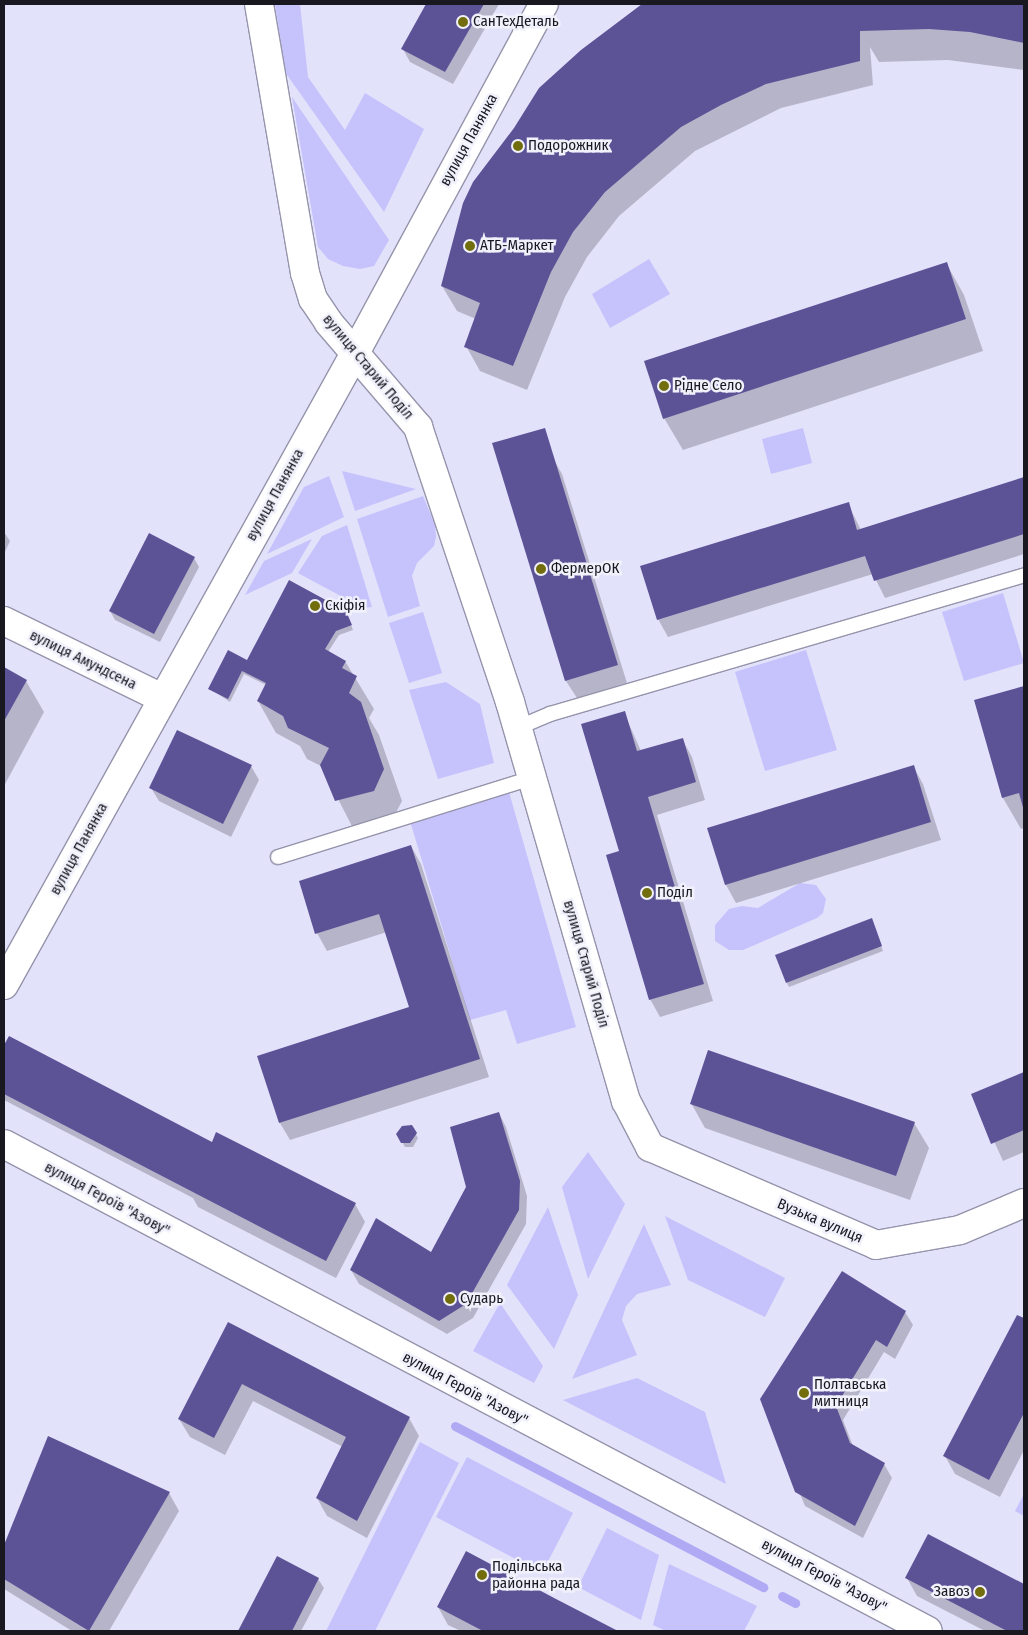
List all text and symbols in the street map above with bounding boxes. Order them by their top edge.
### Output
place label: СанТехДеталь [473,13,559,31]
marker: СанТехДеталь [457,16,469,28]
street label: вулиця Панянка [436,91,502,189]
place label: Подорожник [528,137,609,155]
marker: Подорожник [512,140,524,152]
place label: АТБ-Маркет [480,237,554,255]
marker: АТБ-Маркет [464,240,476,252]
street label: вулиця Старий Поділ [319,311,417,423]
place label: Рідне Село [674,377,742,395]
marker: Рідне Село [658,380,670,392]
street label: вулиця Панянка [242,446,308,544]
place label: ФермерОК [551,560,619,578]
marker: ФермерОК [535,563,547,575]
place label: Скіфія [325,597,365,615]
marker: Скіфія [309,600,321,612]
street label: вулиця Амундсена [27,626,139,694]
street label: вулиця Панянка [46,800,112,898]
place label: Поділ [657,884,693,902]
marker: Поділ [641,887,653,899]
street label: вулиця Старий Поділ [559,898,613,1030]
street label: вулиця Героїв "Азову" [41,1158,173,1240]
street label: Вузька вулиця [775,1195,865,1247]
place label: Сударь [460,1290,503,1308]
marker: Сударь [444,1293,456,1305]
street label: вулиця Героїв "Азову" [399,1348,531,1430]
place label: Полтавська митниця [814,1375,886,1410]
marker: Полтавська митниця [798,1387,810,1399]
street label: вулиця Героїв "Азову" [758,1535,890,1617]
place label: Подільська районна рада [492,1557,580,1592]
marker: Подільська районна рада [476,1569,488,1581]
place label: Завоз [934,1583,970,1601]
marker: Завоз [974,1586,986,1598]

